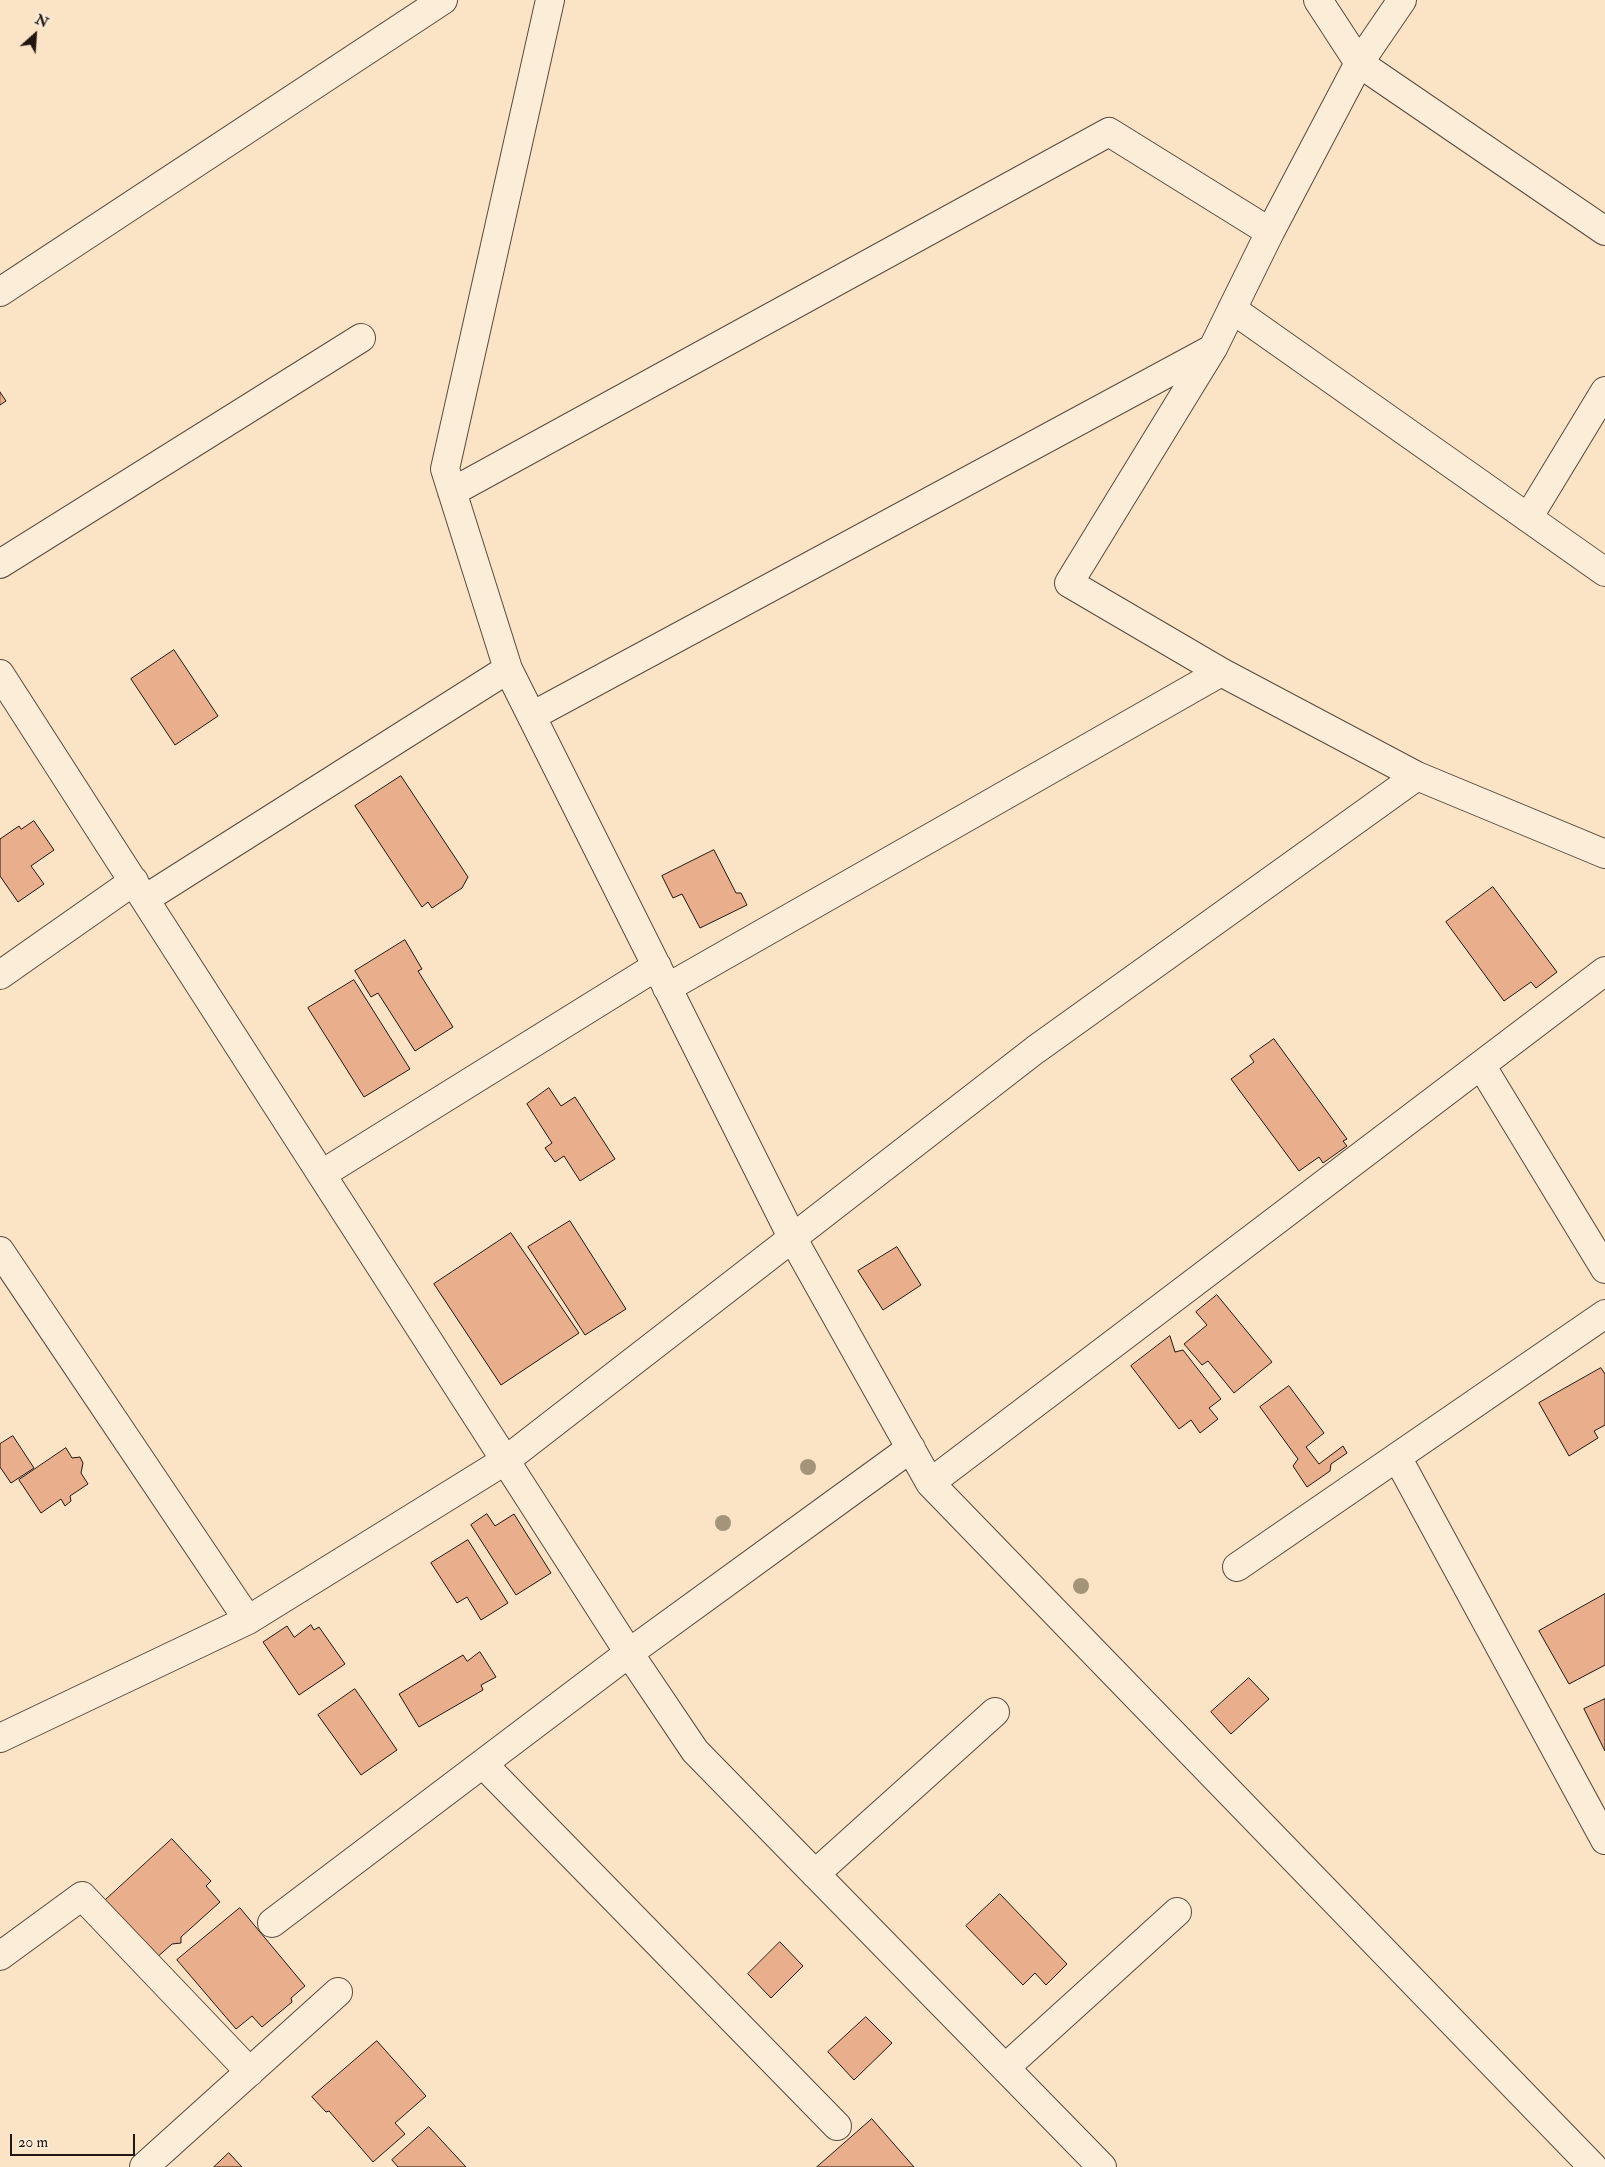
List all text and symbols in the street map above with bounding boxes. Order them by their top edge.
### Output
north arrow [10,10,60,60]
text: N [32,11,51,31]
scale bar [12,2124,138,2156]
text: 20 m [18,2133,48,2152]

